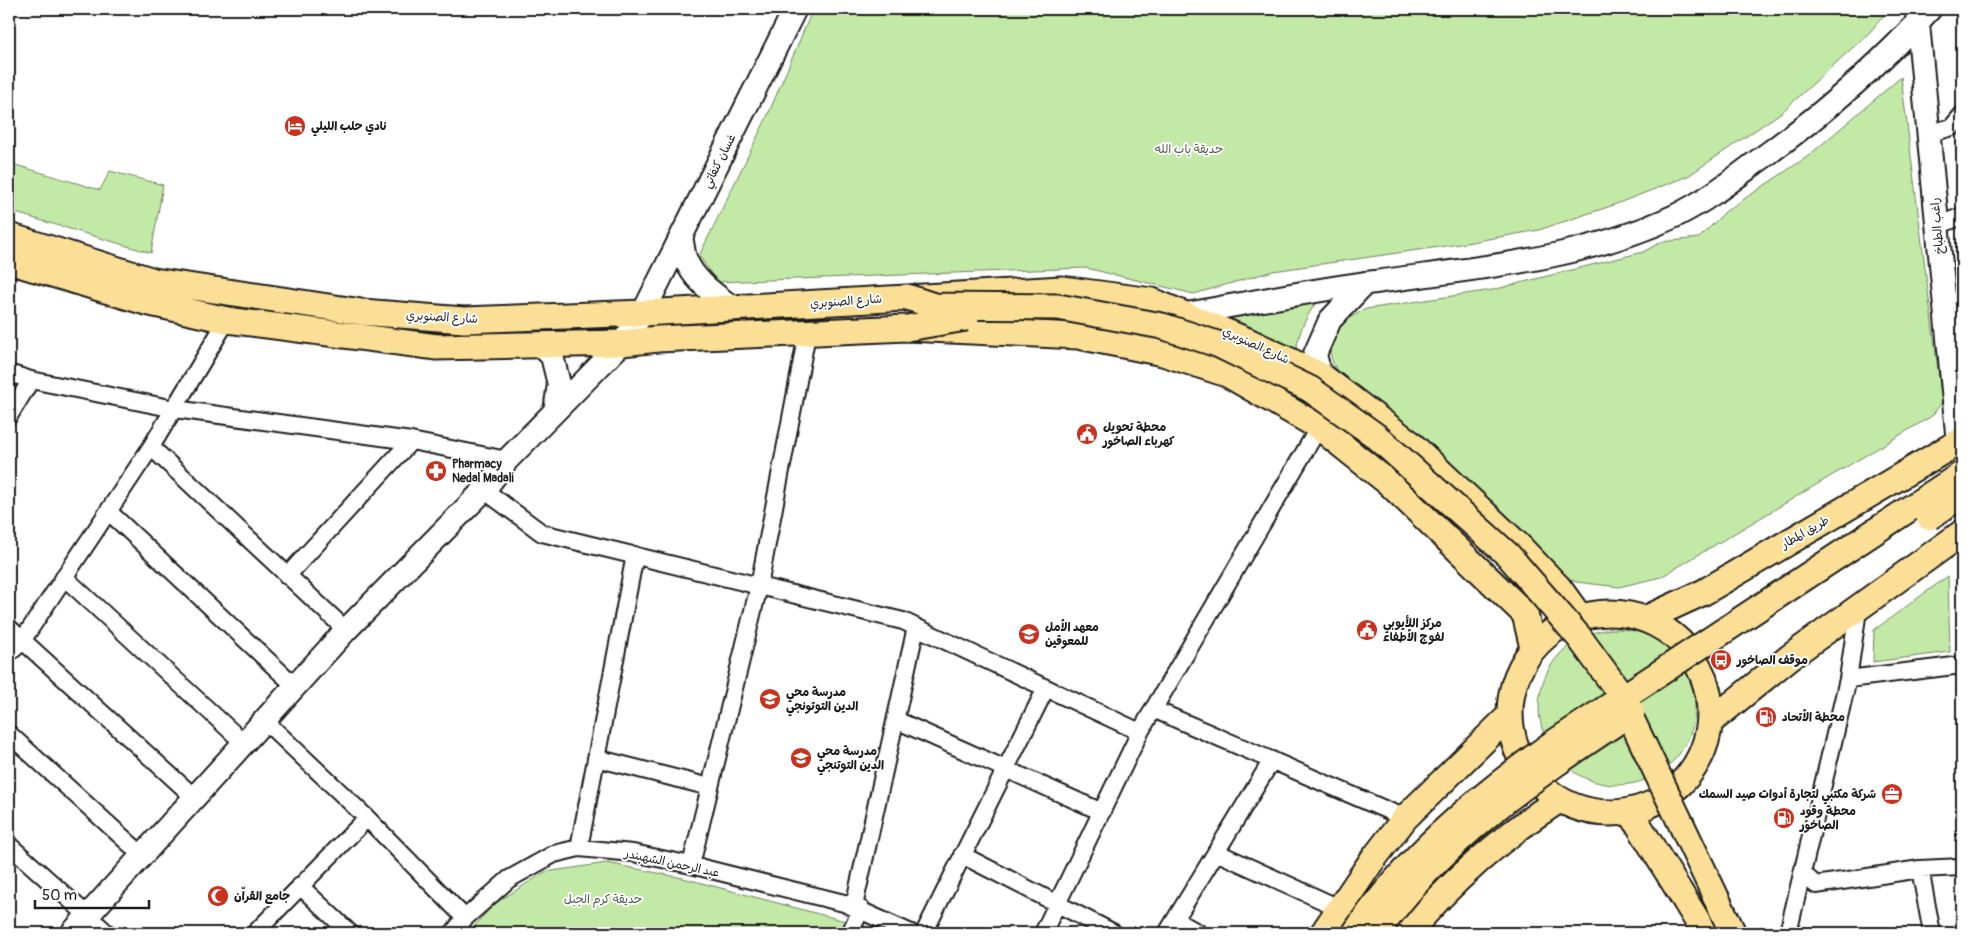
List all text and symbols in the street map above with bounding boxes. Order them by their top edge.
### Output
hotel icon: نادي حلب الليلي [283,114,307,138]
place label: نادي حلب الليلي [311,119,387,137]
street label: غسان كنفاتي [699,132,742,192]
park label: حديقة باب الله [1155,142,1223,157]
street label: راغب الطباخ [1928,197,1948,255]
street label: شارع الصنوبري [810,292,883,312]
street label: شارع الصنوبري [406,308,478,328]
street label: شارع الصنوبري [1220,323,1292,368]
place label: محطة تحويل كهرباء الصاخور [1102,420,1175,449]
public building icon: محطة تحويل كهرباء الصاخور [1075,422,1099,446]
place label: Pharmacy Nedal Madali [452,457,514,486]
pharmacy icon: Pharmacy Nedal Madali [424,459,448,483]
street label: طريق المطار [1778,513,1832,553]
place label: مركز اللأيوبي لفوج الأطفاء [1383,614,1445,645]
place label: معهد الأمل للمعوقين [1045,618,1099,649]
public building icon: مركز اللأيوبي لفوج الأطفاء [1355,618,1379,642]
school or university icon: معهد الأمل للمعوقين [1017,622,1041,646]
bus stop icon: موقف الصاخور [1709,648,1733,672]
place label: موقف الصاخور [1736,653,1808,668]
place label: مدرسة محي الدين التوتونجي [786,685,858,717]
school or university icon: مدرسة محي الدين التوتونجي [758,687,782,711]
fuel station icon: محطة الأتحاد [1754,705,1778,729]
place label: محطة الأتحاد [1782,708,1845,725]
place label: مدرسة محي الدين التوتنجي [817,744,884,776]
school or university icon: مدرسة محي الدين التوتنجي [789,746,813,770]
office icon: شركة مكتبي لتجارة أدوات صيد السمك [1880,782,1904,806]
place label: شركة مكتبي لتجارة أدوات صيد السمك [1699,786,1876,805]
place label: محطة وقود الصاخور [1799,804,1856,833]
fuel station icon: محطة وقود الصاخور [1772,806,1796,830]
street label: عبد الرحمن الشهبندر [622,846,721,881]
scale bar [35,877,149,909]
mosque icon: جامع القراّن [206,884,230,908]
text: 50 m [42,886,77,905]
place label: جامع القراّن [234,886,290,905]
park label: حديقة كرم الجبل [564,892,642,908]

